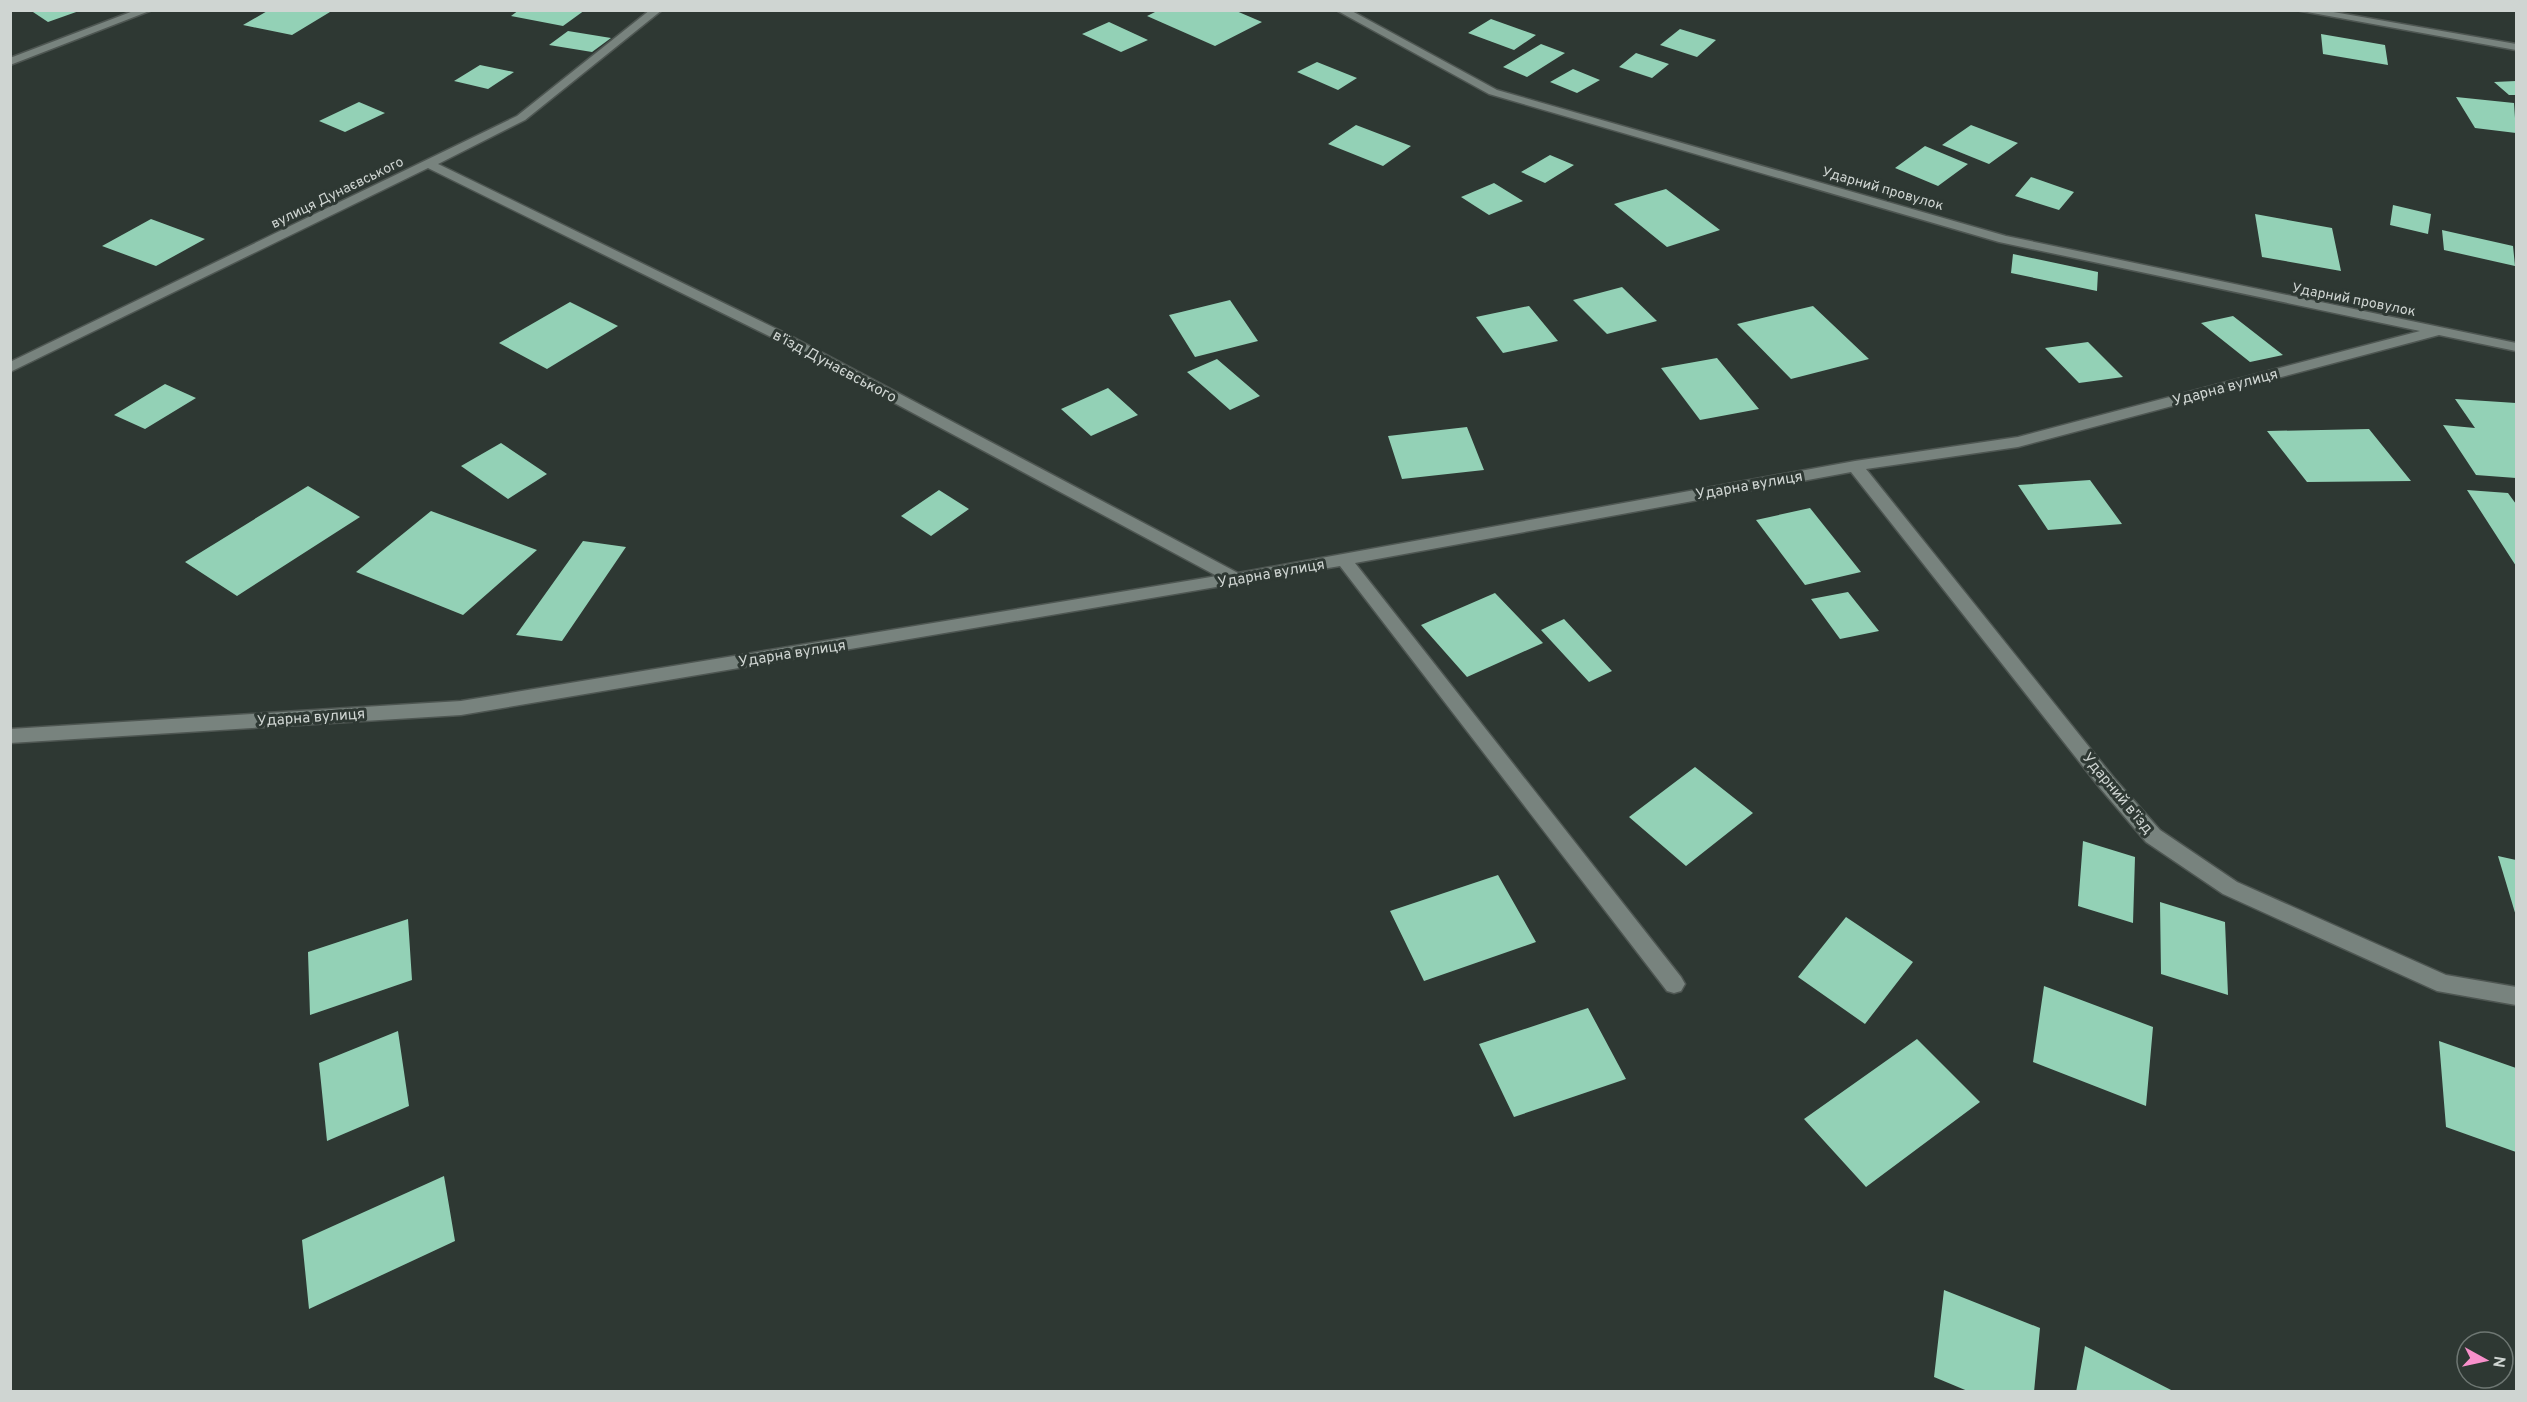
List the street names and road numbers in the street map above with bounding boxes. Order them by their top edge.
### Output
street label: вулиця Дунаєвського [268,154,407,233]
street label: Ударний провулок [1820,164,1945,215]
street label: Ударний провулок [2290,280,2417,321]
street label: в'їзд Дунаєвського [769,327,900,408]
street label: Ударна вулиця [2171,365,2280,412]
street label: Ударна вулиця [1694,468,1804,505]
street label: Ударна вулиця [1216,556,1326,593]
street label: Ударна вулиця [737,637,847,672]
street label: Ударна вулиця [256,705,366,732]
street label: Ударний в'їзд [2077,750,2156,838]

